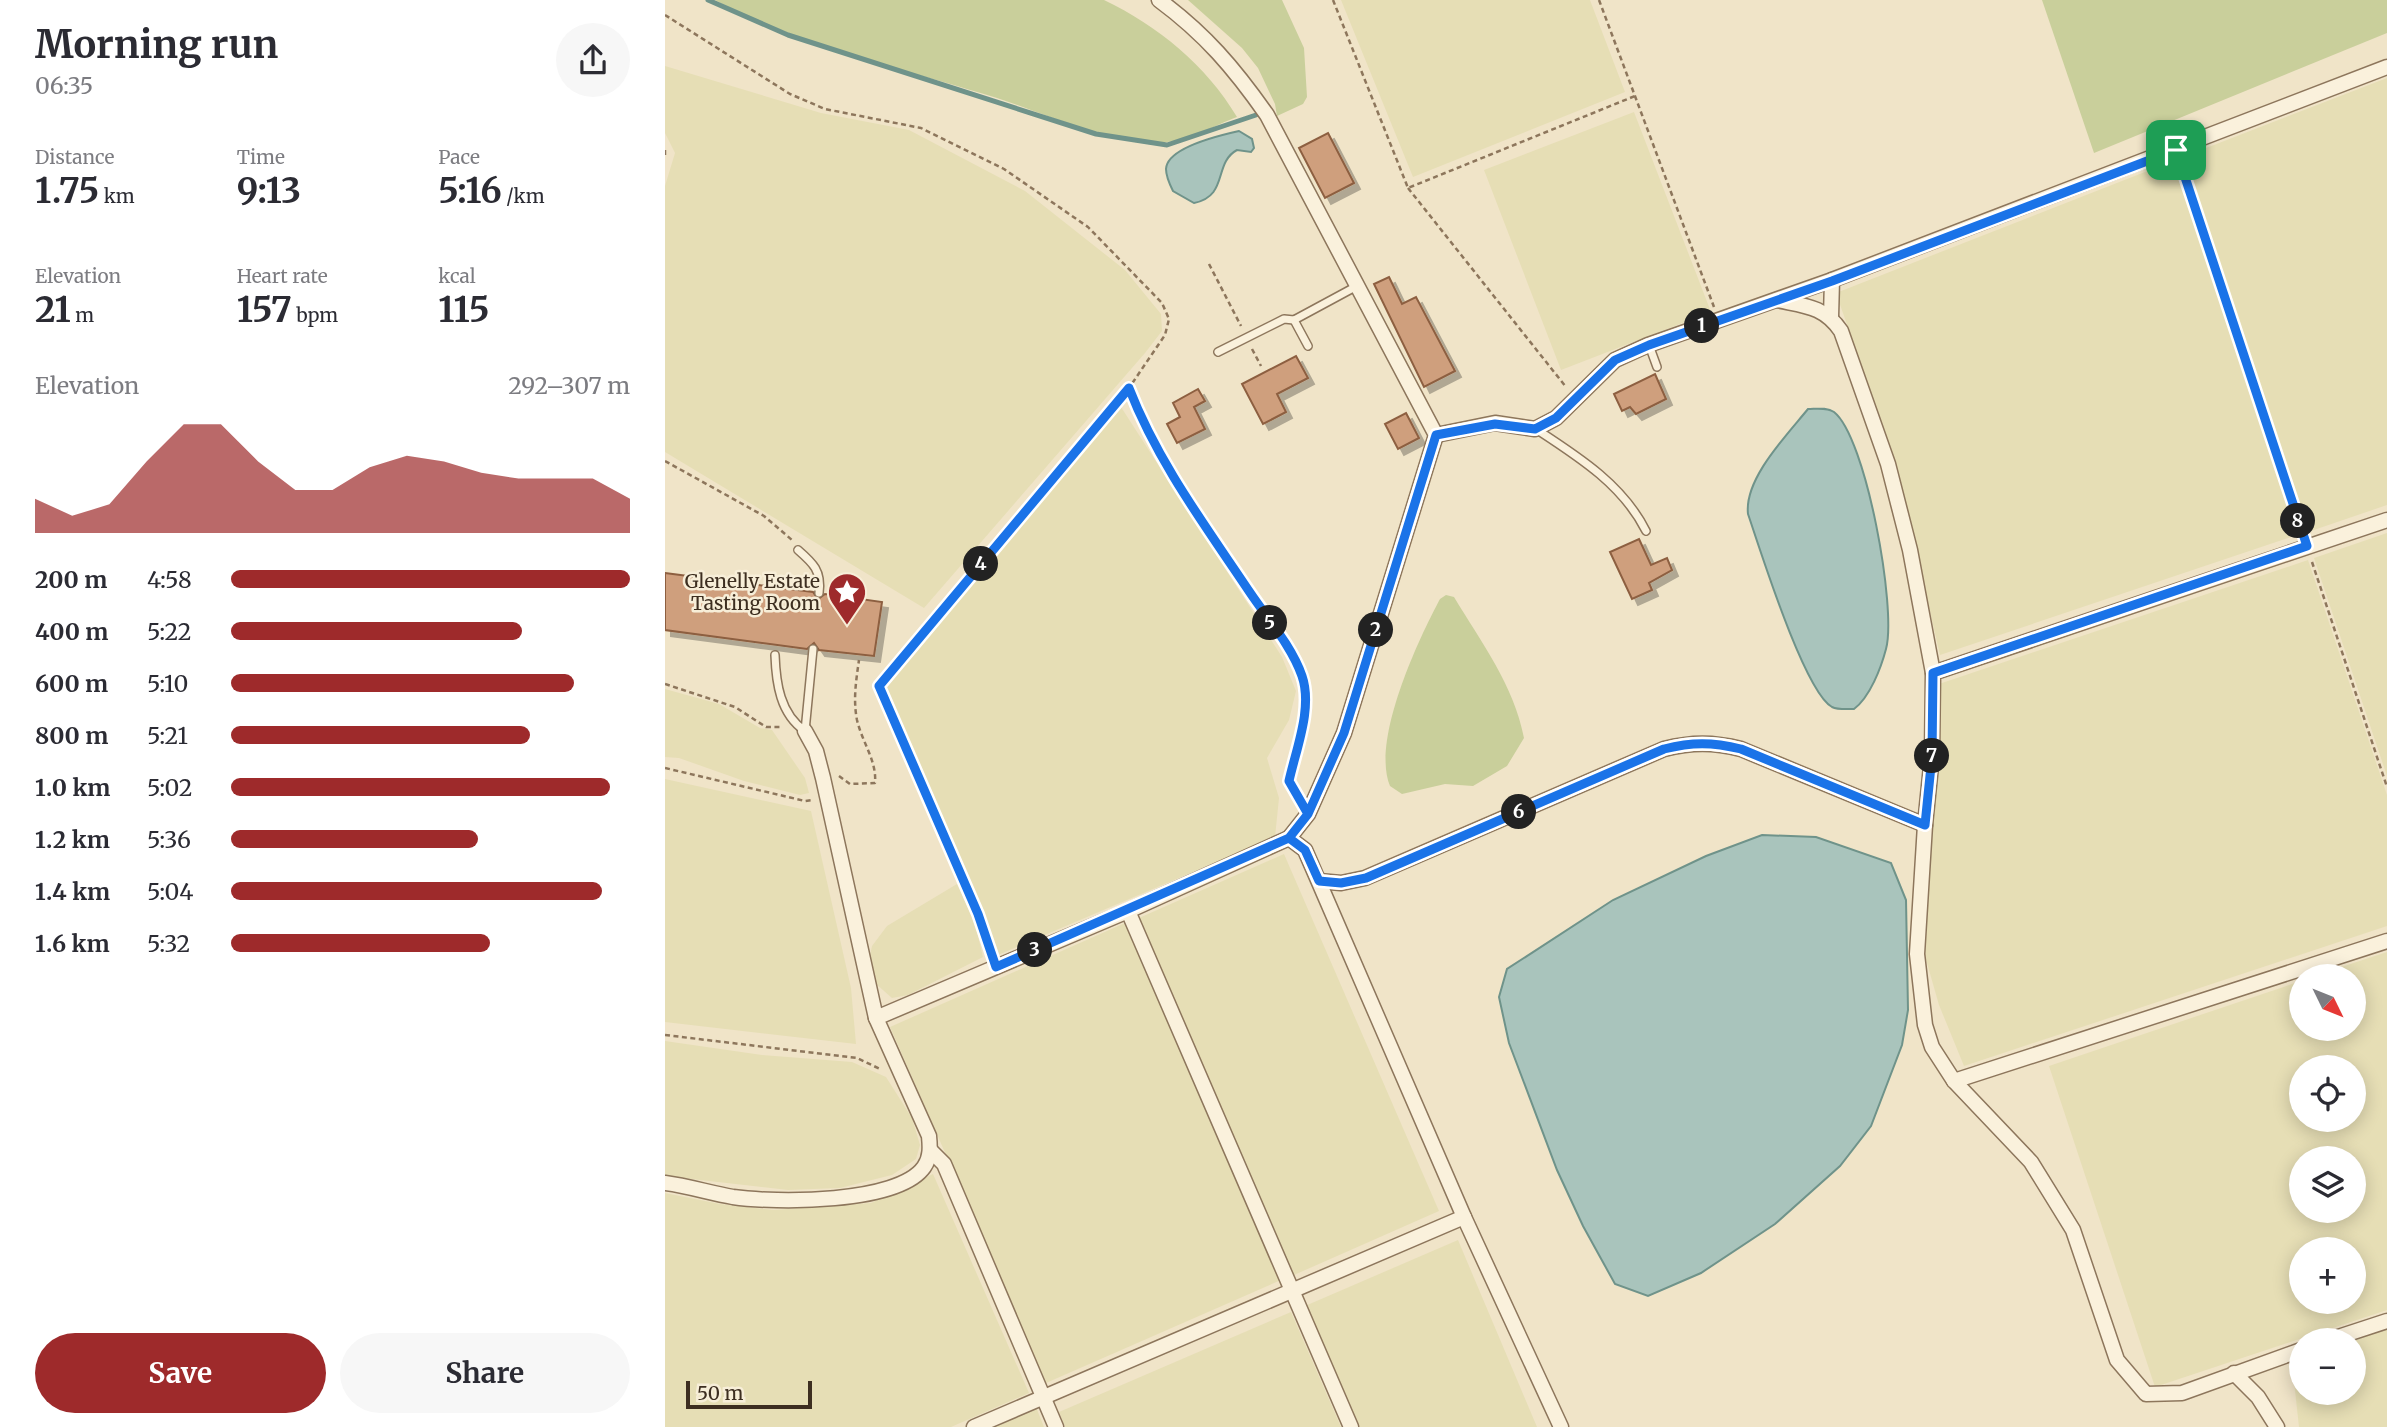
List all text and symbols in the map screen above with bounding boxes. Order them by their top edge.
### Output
text: Morning run [35,21,278,68]
button: share [556,23,630,97]
text: 06:35 [35,71,93,100]
pin [2146,120,2206,180]
icon: arrive [2157,131,2195,169]
text: Distance [35,145,114,169]
text: Time [237,145,285,169]
text: Pace [438,145,480,169]
text: 1.75 [35,169,99,213]
text: 9:13 [237,169,301,213]
text: 5:16 [438,169,502,213]
text: km [99,184,135,208]
text: /km [502,184,545,208]
text: Elevation [35,264,121,288]
text: Heart rate [237,264,328,288]
text: kcal [438,264,476,288]
text: 21 [35,288,71,332]
text: 157 [237,288,292,332]
text: 115 [438,288,489,332]
text: m [71,303,94,327]
text: bpm [292,303,338,327]
pin: 1 [1685,308,1719,344]
text: 1 [1697,313,1706,337]
text: Elevation [35,371,139,400]
text: 292–307 m [508,371,630,400]
pin: 8 [2281,504,2315,538]
text: 8 [2292,508,2303,532]
pin: 4 [963,546,999,582]
text: 4 [974,551,987,575]
text: 200 m [35,565,107,594]
text: 4:58 [147,565,192,594]
place label: Glenelly Estate Tasting Room [685,569,820,615]
place icon: Glenelly Estate Tasting Room [826,571,868,626]
pin: 5 [1253,606,1287,640]
text: 5 [1264,610,1275,634]
pin: 2 [1359,612,1393,648]
text: 400 m [35,617,109,646]
text: 5:22 [147,617,191,646]
text: 2 [1370,617,1381,641]
text: 600 m [35,669,108,698]
text: 5:10 [147,669,188,698]
text: 800 m [35,721,108,750]
text: 5:21 [147,721,188,750]
pin: 7 [1915,738,1949,774]
text: 7 [1926,743,1937,767]
text: 1.0 km [35,773,110,802]
text: 5:02 [147,773,192,802]
pin: 6 [1501,794,1537,830]
text: 6 [1513,799,1524,823]
text: 1.2 km [35,825,110,854]
text: 5:36 [147,825,191,854]
text: 1.4 km [35,877,110,906]
text: 5:04 [147,877,193,906]
text: 1.6 km [35,929,110,958]
text: 5:32 [147,929,190,958]
pin: 3 [1017,932,1053,968]
text: 3 [1029,937,1040,961]
north arrow [2289,964,2366,1041]
map controls [2289,964,2366,1405]
button: locate [2289,1055,2366,1132]
button: layers [2289,1146,2366,1223]
button: + [2289,1237,2366,1314]
button: − [2289,1328,2366,1405]
button: Save [35,1333,326,1413]
button: Share [340,1333,630,1413]
scale bar [686,1378,812,1410]
text: 50 m [697,1381,743,1405]

